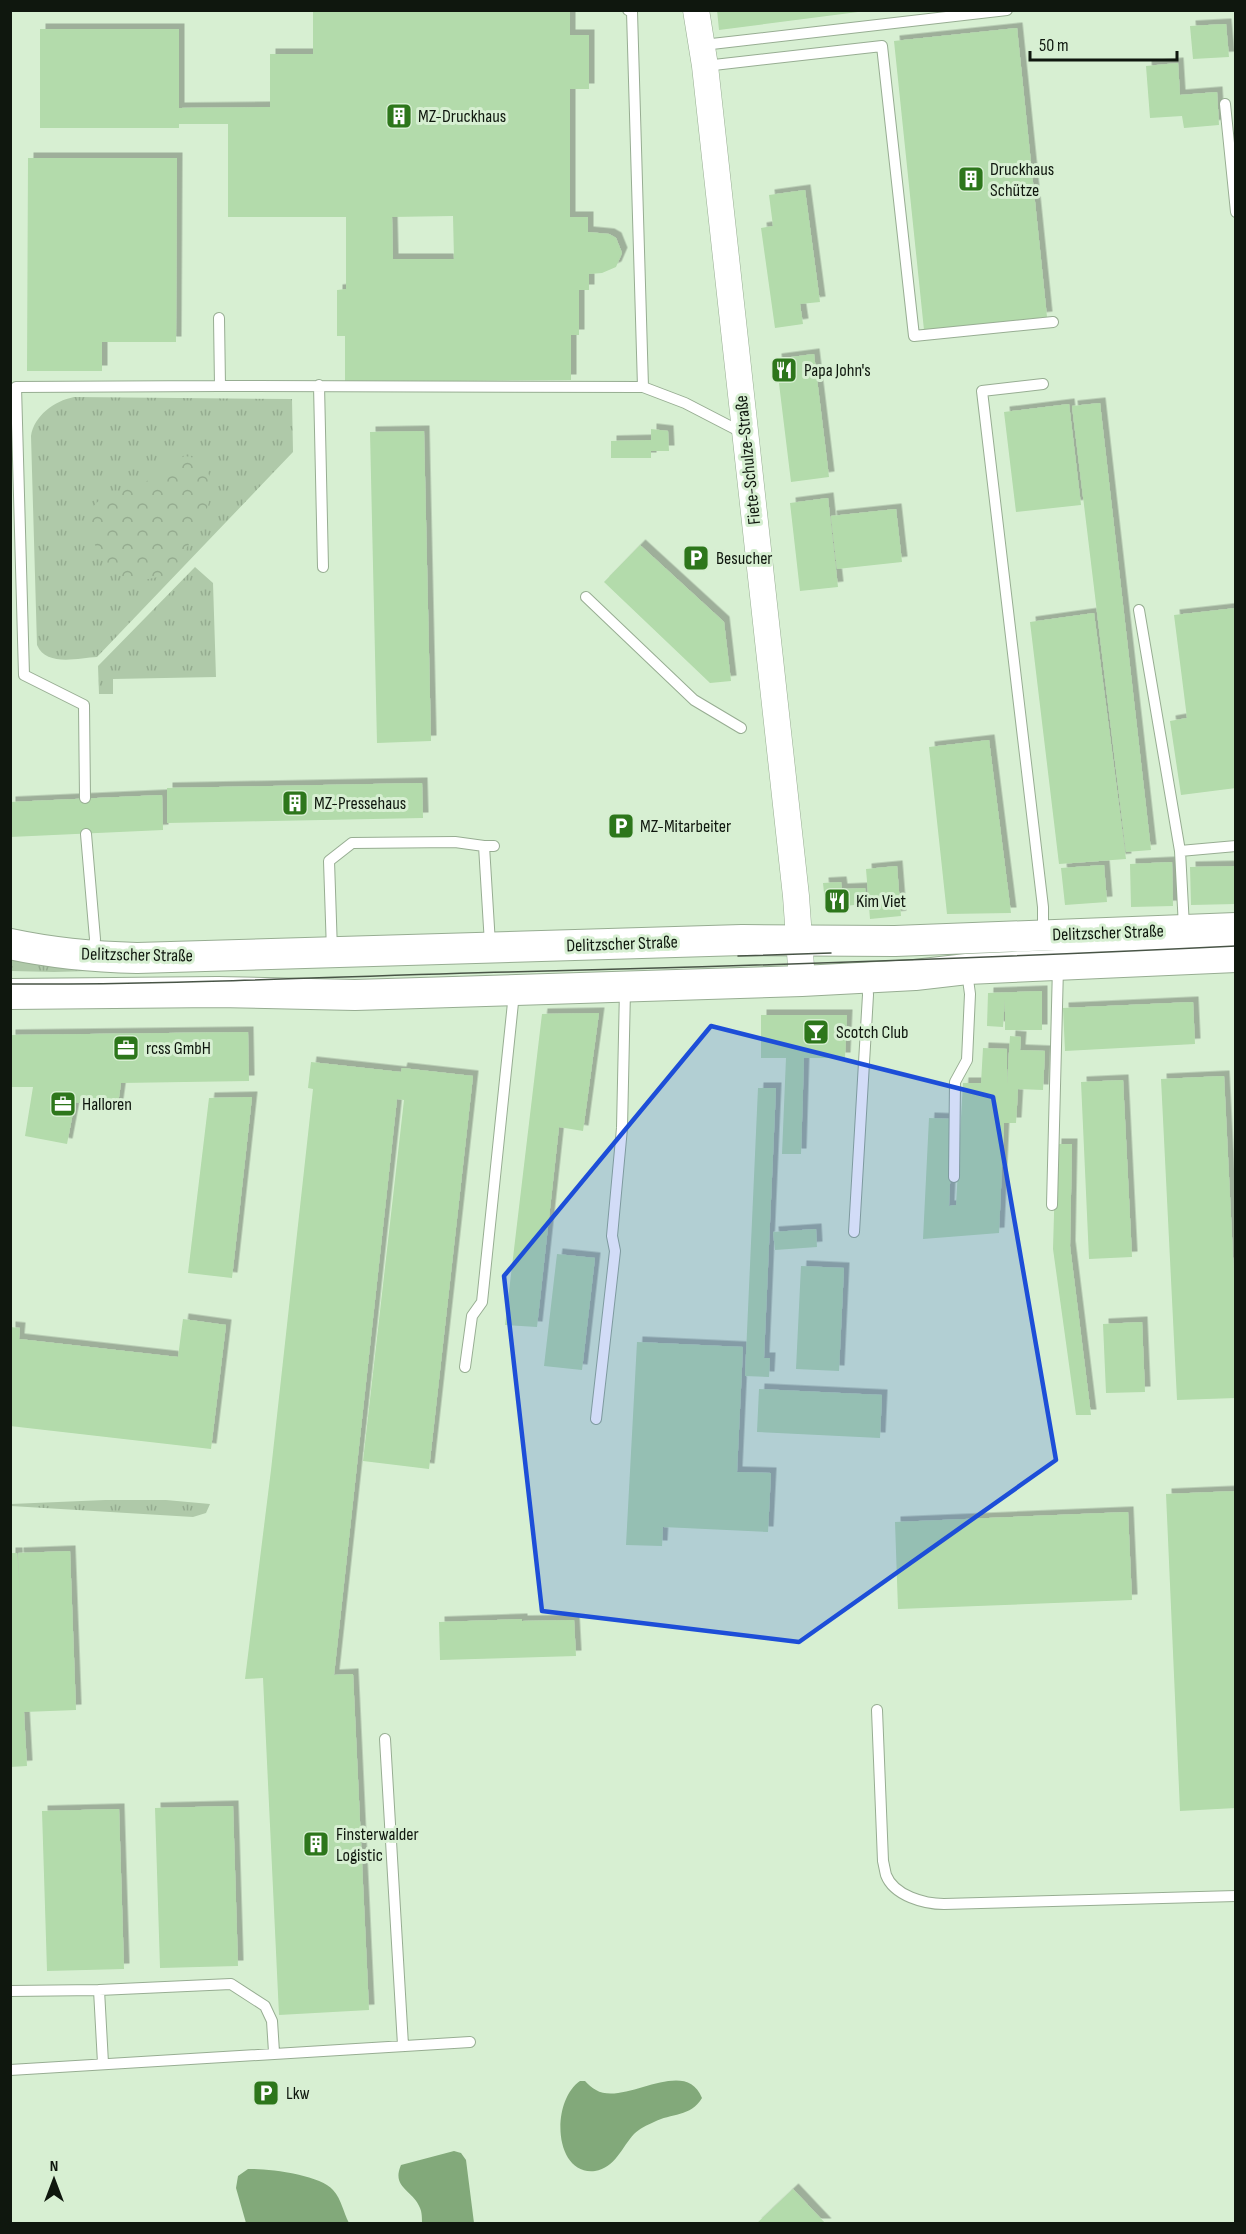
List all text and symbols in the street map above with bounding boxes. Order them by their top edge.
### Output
scale bar [1030,24,1177,62]
text: 50 m [1039,35,1069,56]
building icon: MZ-Druckhaus [384,101,414,131]
place label: MZ-Druckhaus [418,106,506,127]
place label: Druckhaus Schütze [990,159,1054,201]
building icon: Druckhaus Schütze [956,164,986,194]
restaurant icon: Papa John's [769,355,799,385]
place label: Papa John's [804,360,871,381]
street label: Fiete-Schulze-Straße [731,394,765,526]
parking icon: Besucher [681,543,711,573]
place label: Besucher [716,548,773,569]
building icon: MZ-Pressehaus [280,788,310,818]
place label: MZ-Pressehaus [314,793,406,814]
parking icon: MZ-Mitarbeiter [606,811,636,841]
place label: MZ-Mitarbeiter [640,816,731,837]
restaurant icon: Kim Viet [822,886,852,916]
place label: Kim Viet [856,891,907,912]
street label: Delitzscher Straße [1052,921,1164,945]
street label: Delitzscher Straße [566,932,678,956]
street label: Delitzscher Straße [81,944,193,966]
bar icon: Scotch Club [801,1017,831,1047]
place label: Scotch Club [836,1022,909,1043]
office icon: rcss GmbH [111,1033,141,1063]
place label: rcss GmbH [146,1038,211,1059]
office icon: Halloren [48,1089,78,1119]
place label: Halloren [82,1094,132,1115]
place label: Finsterwalder Logistic [336,1824,419,1866]
building icon: Finsterwalder Logistic [301,1829,331,1859]
parking icon: Lkw [251,2078,281,2108]
place label: Lkw [286,2083,310,2104]
north arrow [24,2150,84,2210]
text: N [50,2157,58,2176]

